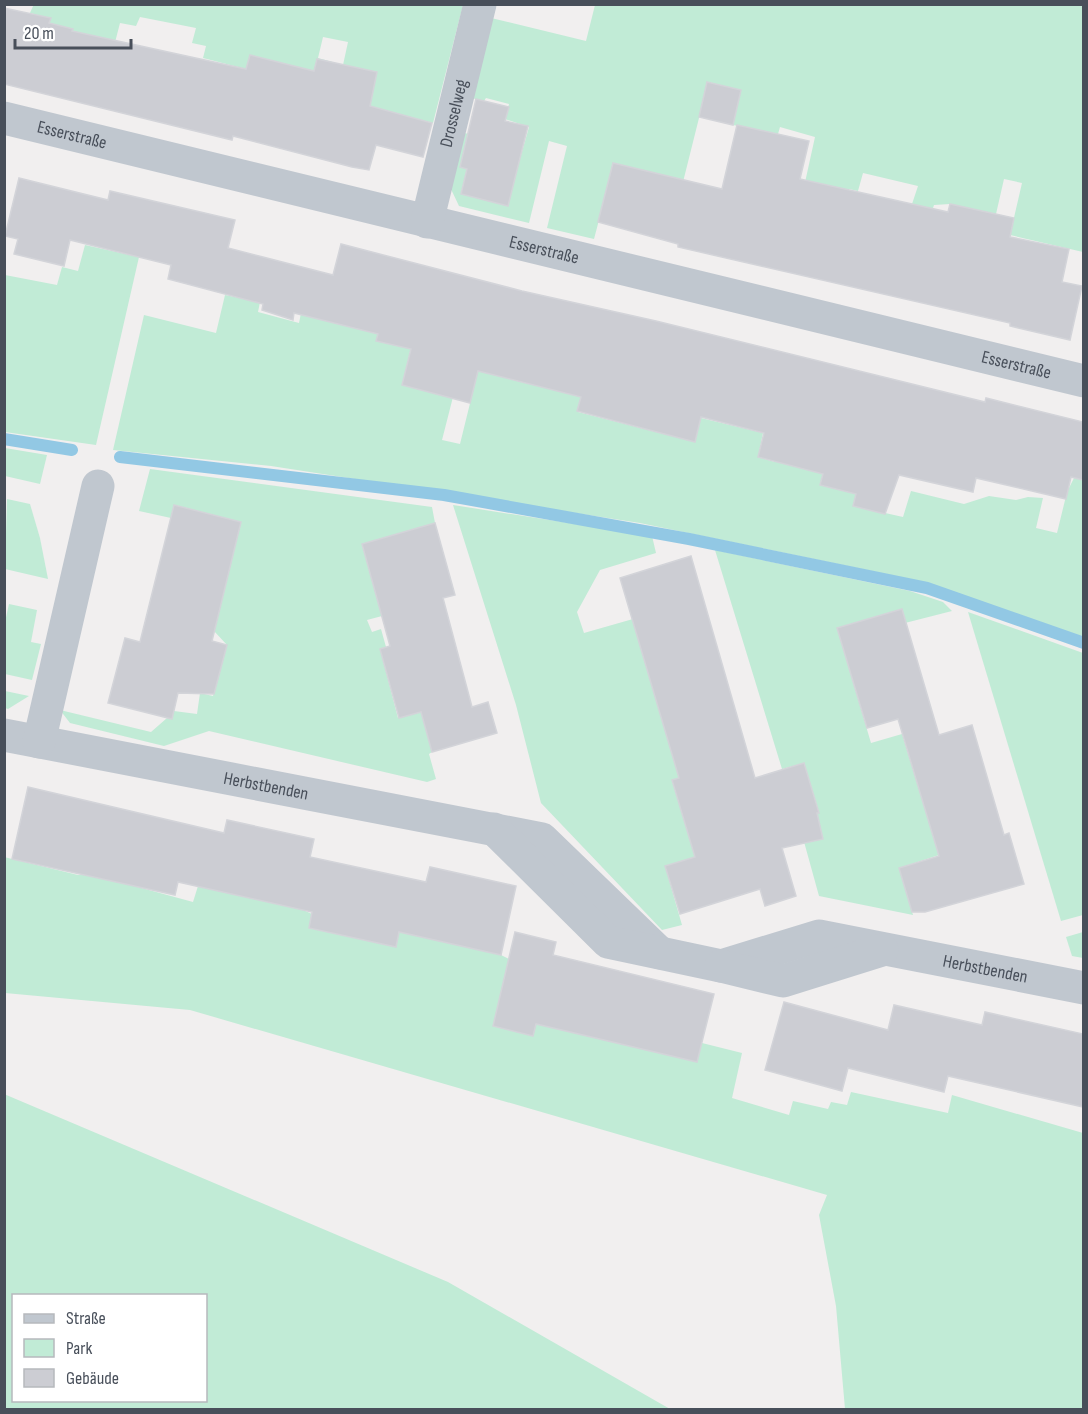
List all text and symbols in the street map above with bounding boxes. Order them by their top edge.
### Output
scale bar [15,12,130,50]
text: 20 m [24,23,54,44]
street label: Drosselweg [435,77,472,149]
street label: Esserstraße [35,116,109,153]
street label: Esserstraße [507,231,581,268]
street label: Esserstraße [979,346,1053,383]
street label: Herbstbenden [222,767,310,804]
street label: Herbstbenden [941,950,1030,987]
legend [12,1294,207,1402]
text: Straße [66,1308,106,1329]
text: Park [66,1338,92,1359]
text: Gebäude [66,1368,119,1389]

